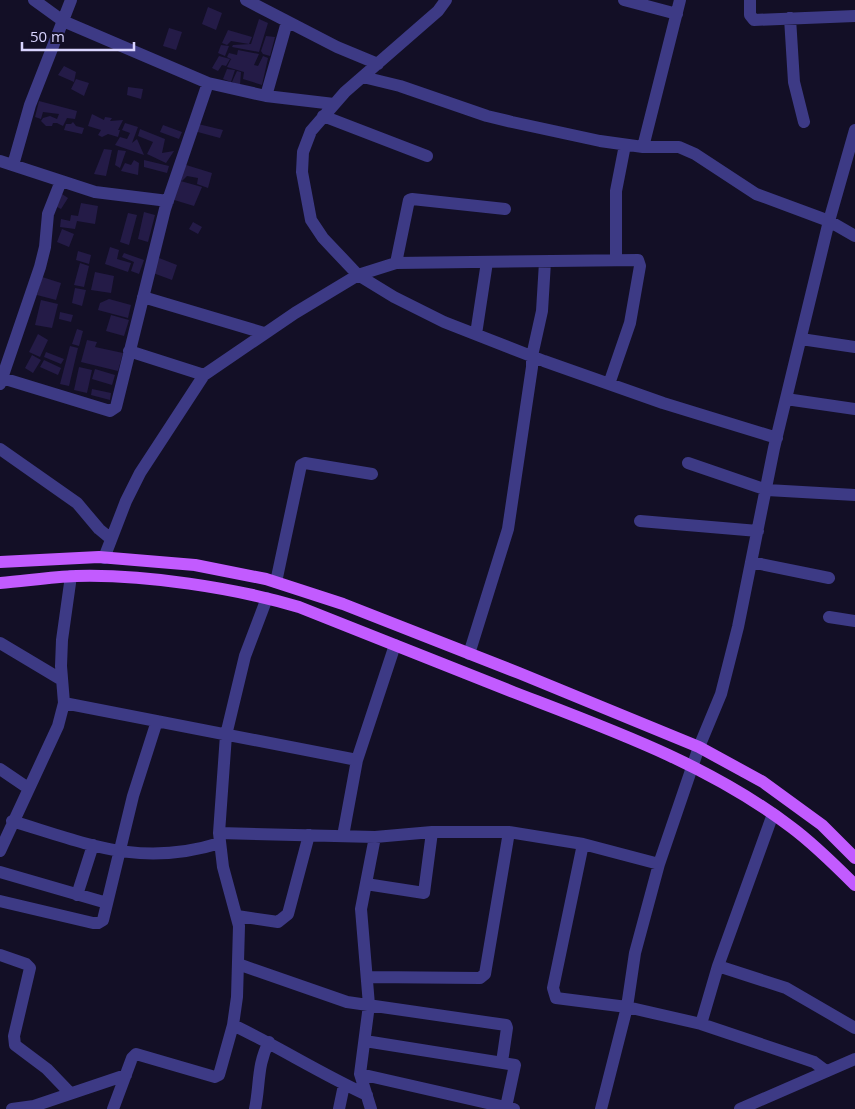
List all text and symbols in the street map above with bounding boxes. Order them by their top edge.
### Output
scale bar [22,20,135,52]
text: 50 m [30,26,65,46]

